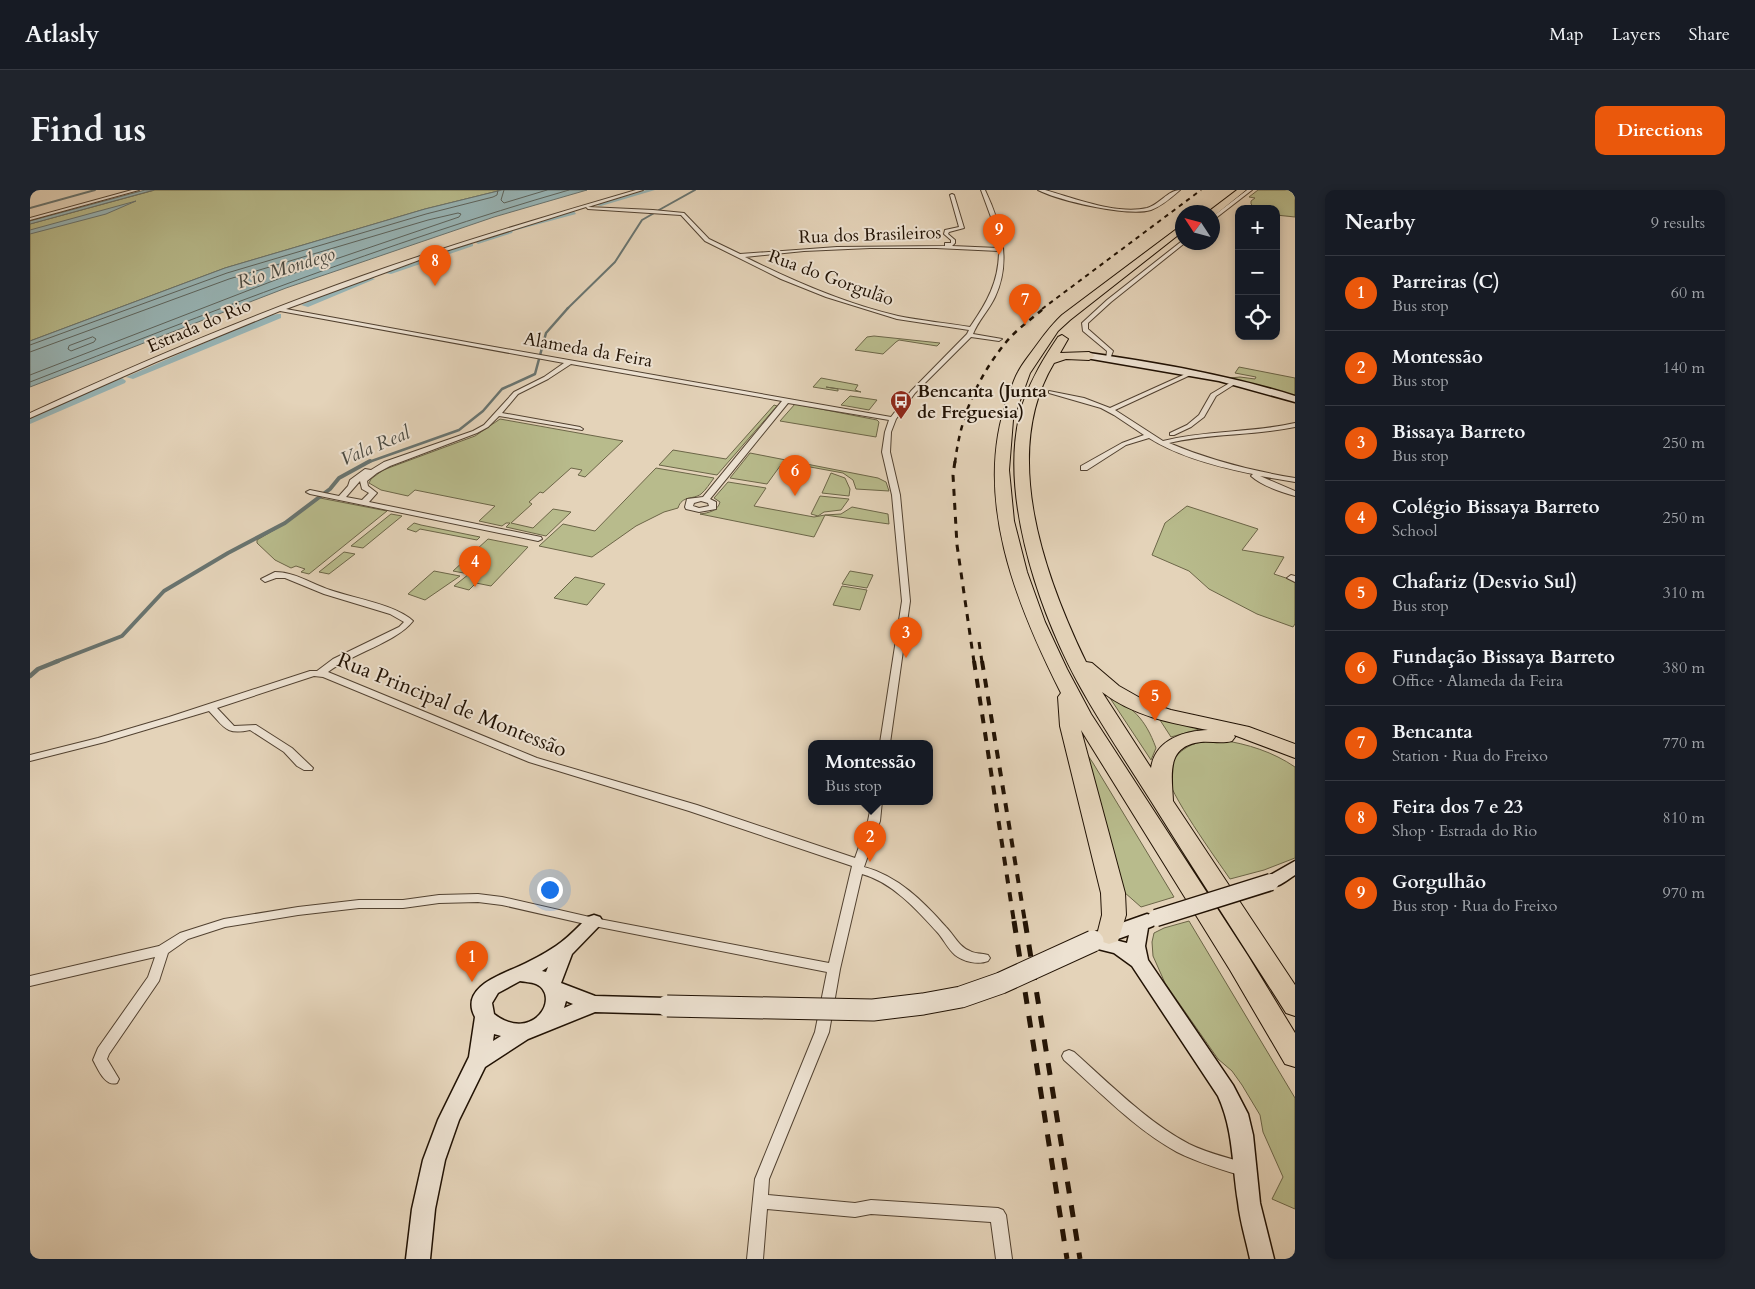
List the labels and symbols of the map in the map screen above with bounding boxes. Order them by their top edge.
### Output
north arrow [1175,205,1220,250]
pin: 9 [983,214,1015,255]
street label: Rua dos Brasileiros [798,220,942,250]
water label: Rio Mondego [234,241,338,295]
street label: Rua do Gorgulão [765,244,897,312]
pin: 8 [419,245,451,286]
pin: 7 [1009,284,1041,325]
street label: Estrada do Rio [143,293,255,359]
street label: Alameda da Feira [521,326,655,374]
place label: Bencanta (Junta de Freguesia) [917,379,1047,425]
bus stop icon: Bencanta (Junta de Freguesia) [889,389,913,420]
water label: Vala Real [336,419,415,472]
pin: 6 [779,455,811,496]
pin: 4 [459,546,491,587]
pin: 3 [890,617,922,658]
street label: Rua Principal de Montessão [333,646,571,764]
pin: 5 [1139,680,1171,721]
pin: 2 [854,821,886,862]
your location [537,877,563,903]
pin: 1 [456,941,488,982]

